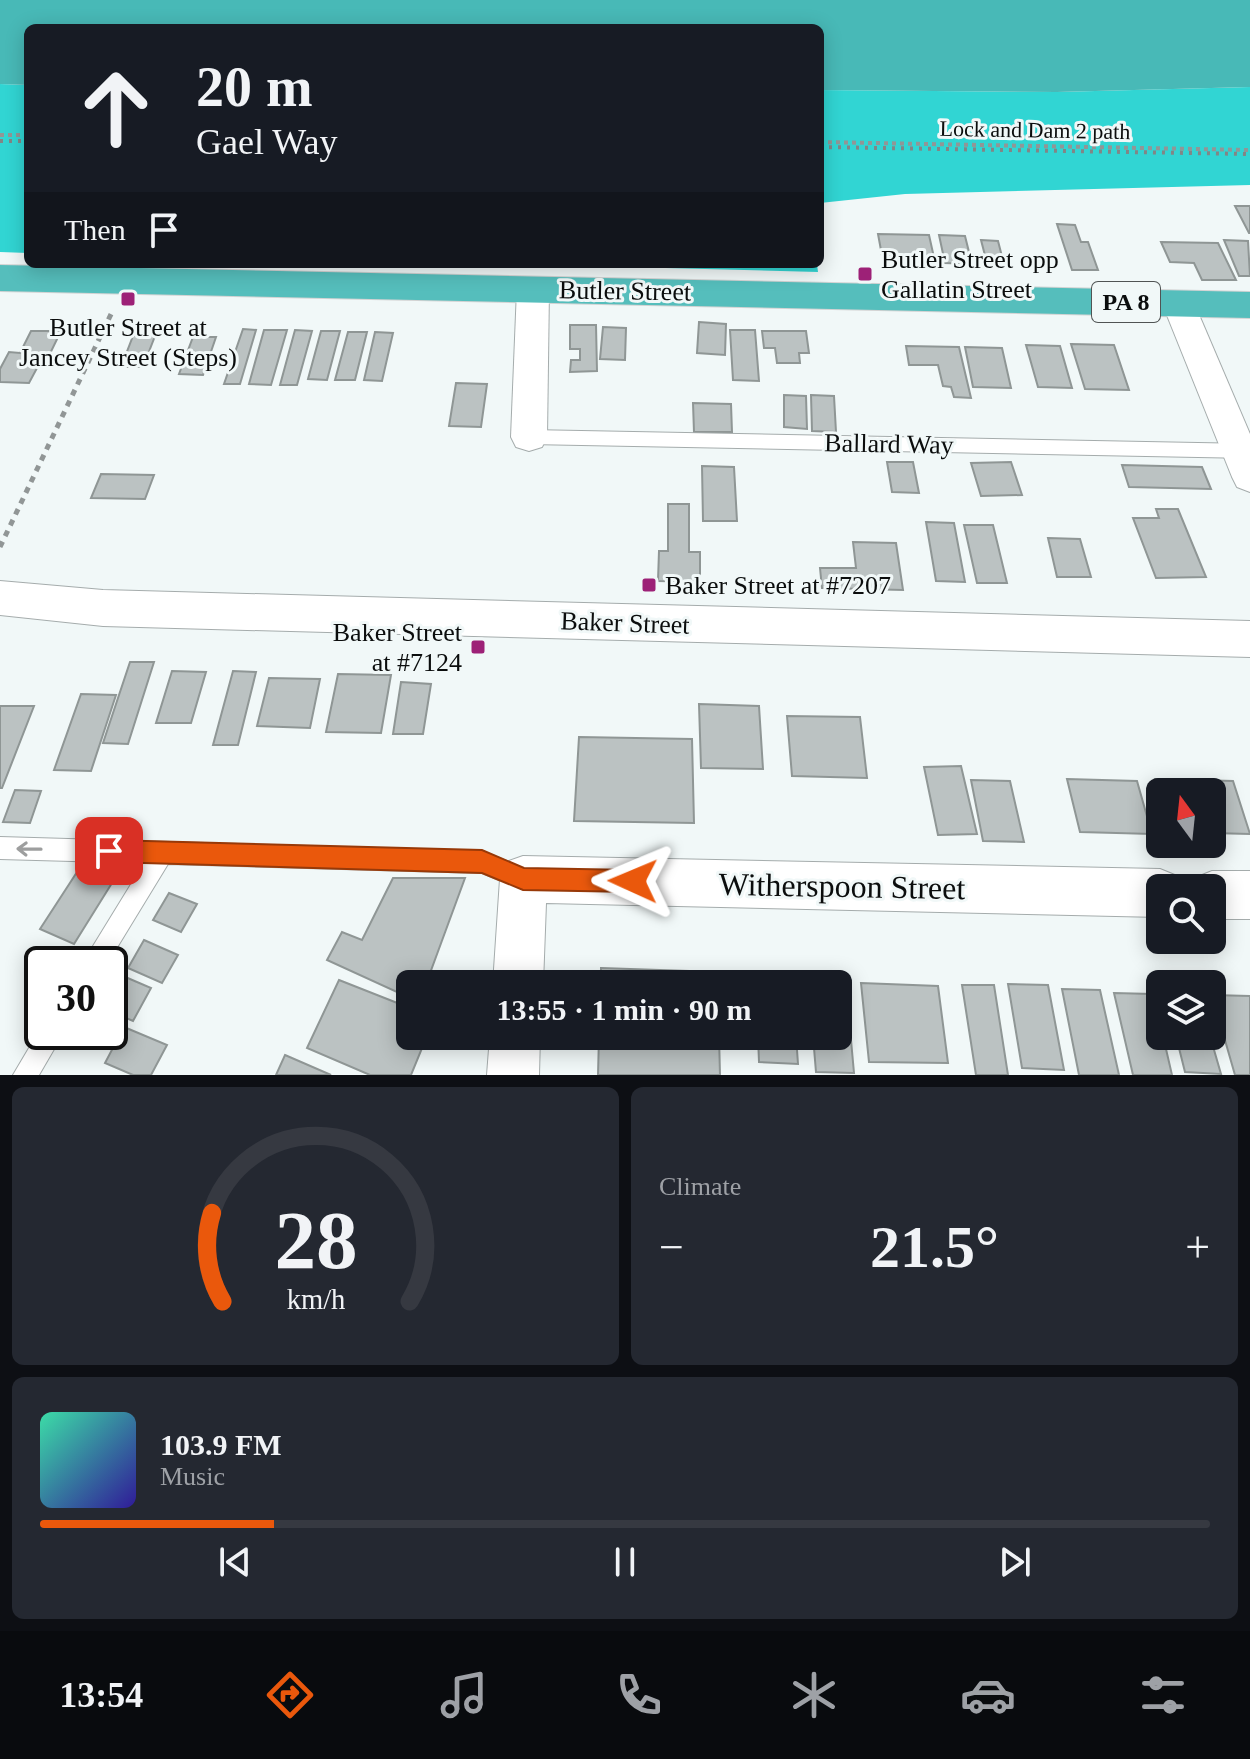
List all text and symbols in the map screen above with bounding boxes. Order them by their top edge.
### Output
icon: ahead [64,56,168,160]
text: 20 m [196,56,313,118]
street label: Lock and Dam 2 path [939,116,1131,144]
text: Gael Way [196,122,337,162]
icon: arrive [142,208,186,252]
text: Then [64,213,126,246]
place label: Butler Street opp Gallatin Street [881,245,1059,304]
marker: Butler Street opp Gallatin Street [856,265,874,283]
street label: Butler Street [559,275,692,307]
road number: PA 8 [1092,282,1160,322]
marker: Butler Street at Jancey Street (Steps) [119,290,137,308]
place label: Butler Street at Jancey Street (Steps) [19,313,237,372]
street label: Ballard Way [824,428,954,460]
place label: Baker Street at #7207 [665,571,891,600]
marker: Baker Street at #7207 [640,576,658,594]
street label: Baker Street [560,606,691,640]
place label: Baker Street at #7124 [333,618,463,677]
marker: Baker Street at #7124 [469,638,487,656]
north arrow [1146,778,1226,858]
map controls [1146,778,1226,1050]
pin [75,817,143,885]
icon: arrive [87,829,131,873]
position arrow [591,839,675,923]
one-way arrow [16,841,43,856]
street label: Witherspoon Street [718,866,966,906]
button: search [1146,874,1226,954]
speed limit sign: 30 [24,946,128,1050]
button: layers [1146,970,1226,1050]
text: 13:55 · 1 min · 90 m [497,993,752,1026]
text: Climate [659,1172,741,1201]
text: 28 [274,1194,357,1286]
text: 21.5° [870,1214,999,1280]
text: − [659,1223,684,1272]
text: + [1185,1223,1210,1272]
text: km/h [286,1284,345,1315]
text: 103.9 FM [160,1428,282,1461]
text: Music [160,1462,225,1491]
icon: previous [213,1540,257,1584]
icon: pause [603,1540,647,1584]
icon: next [993,1540,1037,1584]
icon: directions [262,1667,318,1723]
icon: music [436,1667,492,1723]
icon: phone [611,1667,667,1723]
icon: climate [786,1667,842,1723]
icon: car [960,1667,1016,1723]
icon: filters [1135,1667,1191,1723]
text: 13:54 [59,1675,143,1715]

